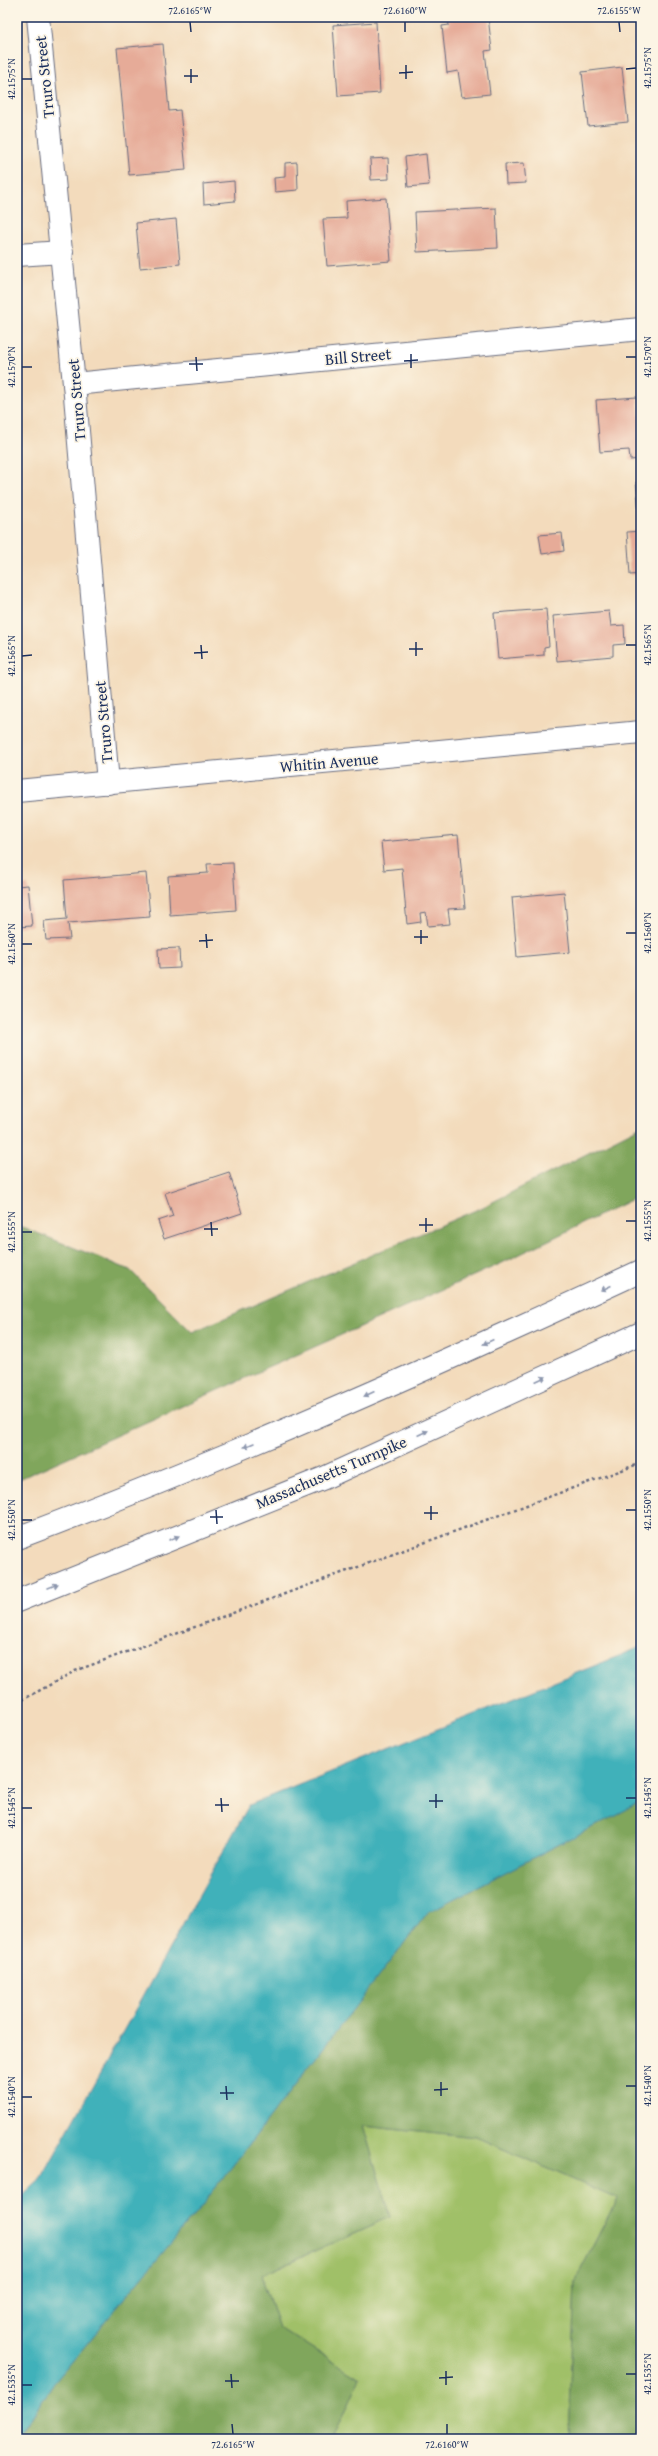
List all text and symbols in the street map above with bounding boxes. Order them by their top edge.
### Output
text: 72.6165°W [168,3,212,18]
text: 72.6160°W [383,3,427,18]
text: 72.6155°W [597,3,641,18]
street label: Truro Street [28,34,60,119]
text: 42.1575°N [640,47,655,89]
text: 42.1575°N [4,58,19,100]
text: 42.1570°N [640,336,655,378]
street label: Bill Street [324,341,393,371]
text: 42.1570°N [4,346,19,388]
street label: Truro Street [60,357,92,442]
text: 42.1565°N [640,624,655,666]
text: 42.1565°N [4,635,19,677]
street label: Truro Street [87,679,119,764]
street label: Whitin Avenue [279,746,379,778]
text: 42.1560°N [640,912,655,954]
text: 42.1560°N [4,923,19,965]
text: 42.1555°N [640,1200,655,1242]
text: 42.1555°N [4,1211,19,1253]
one-way arrow [600,1285,611,1291]
one-way arrow [482,1339,493,1345]
one-way arrow [535,1376,547,1382]
one-way arrow [362,1392,374,1398]
street label: Massachusetts Turnpike [252,1429,410,1515]
one-way arrow [417,1430,428,1436]
one-way arrow [243,1442,254,1448]
text: 42.1550°N [640,1489,655,1531]
text: 42.1550°N [4,1499,19,1541]
one-way arrow [168,1534,180,1540]
one-way arrow [48,1583,60,1589]
text: 42.1545°N [640,1777,655,1819]
text: 42.1545°N [4,1787,19,1829]
text: 42.1540°N [640,2065,655,2107]
text: 42.1540°N [4,2076,19,2118]
text: 42.1535°N [640,2353,655,2395]
text: 42.1535°N [4,2364,19,2406]
text: 72.6165°W [211,2437,255,2452]
text: 72.6160°W [425,2437,469,2452]

